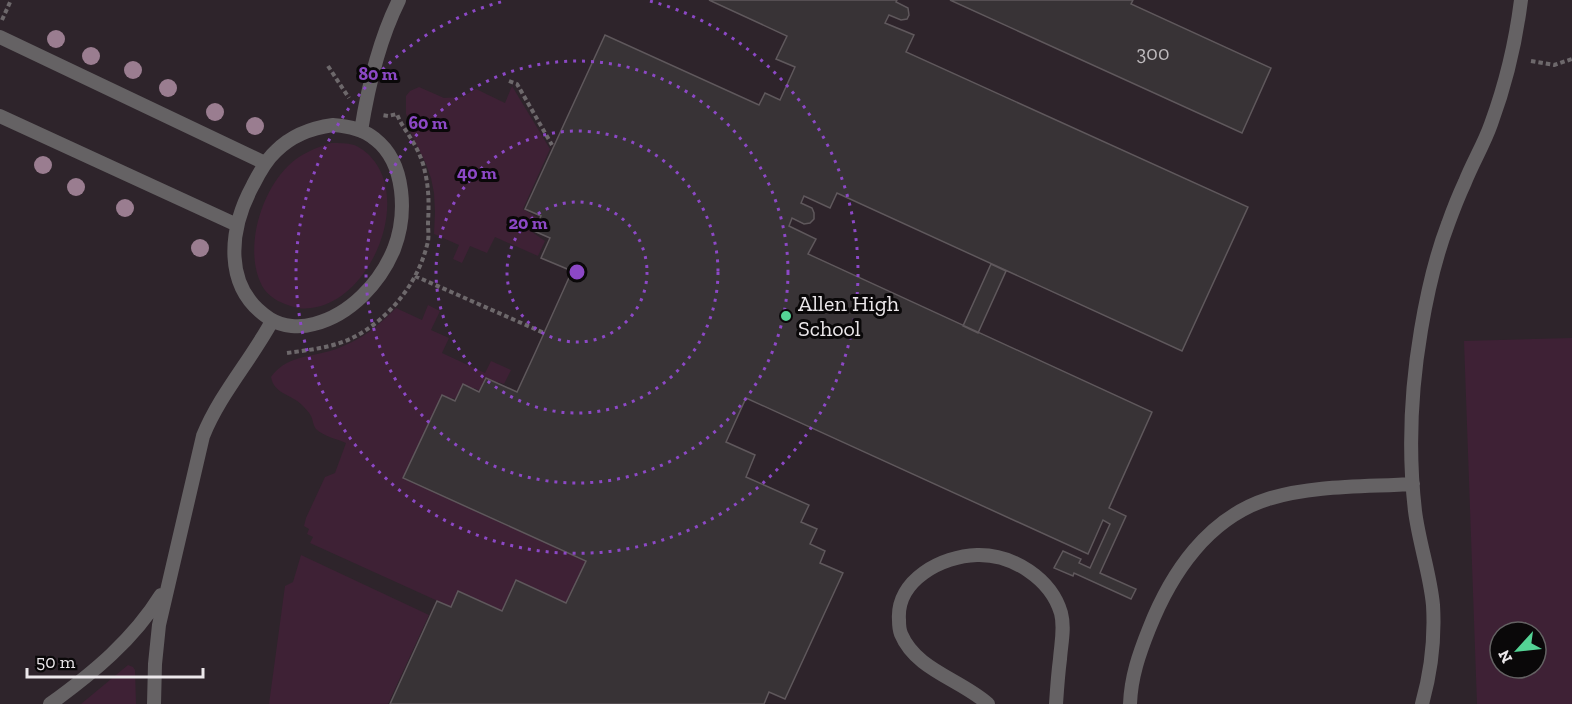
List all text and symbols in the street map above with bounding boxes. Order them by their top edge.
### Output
house number: 300 [1137,41,1169,65]
text: 80 m [358,63,398,85]
text: 60 m [408,112,448,134]
text: 40 m [457,162,497,184]
text: 20 m [508,212,548,234]
centre of rings [567,262,587,282]
place label: Allen High School [798,290,900,342]
marker: Allen High School [779,309,793,323]
north arrow [1488,620,1548,680]
scale bar [27,641,202,679]
text: N [1494,647,1516,666]
text: 50 m [36,651,76,673]

